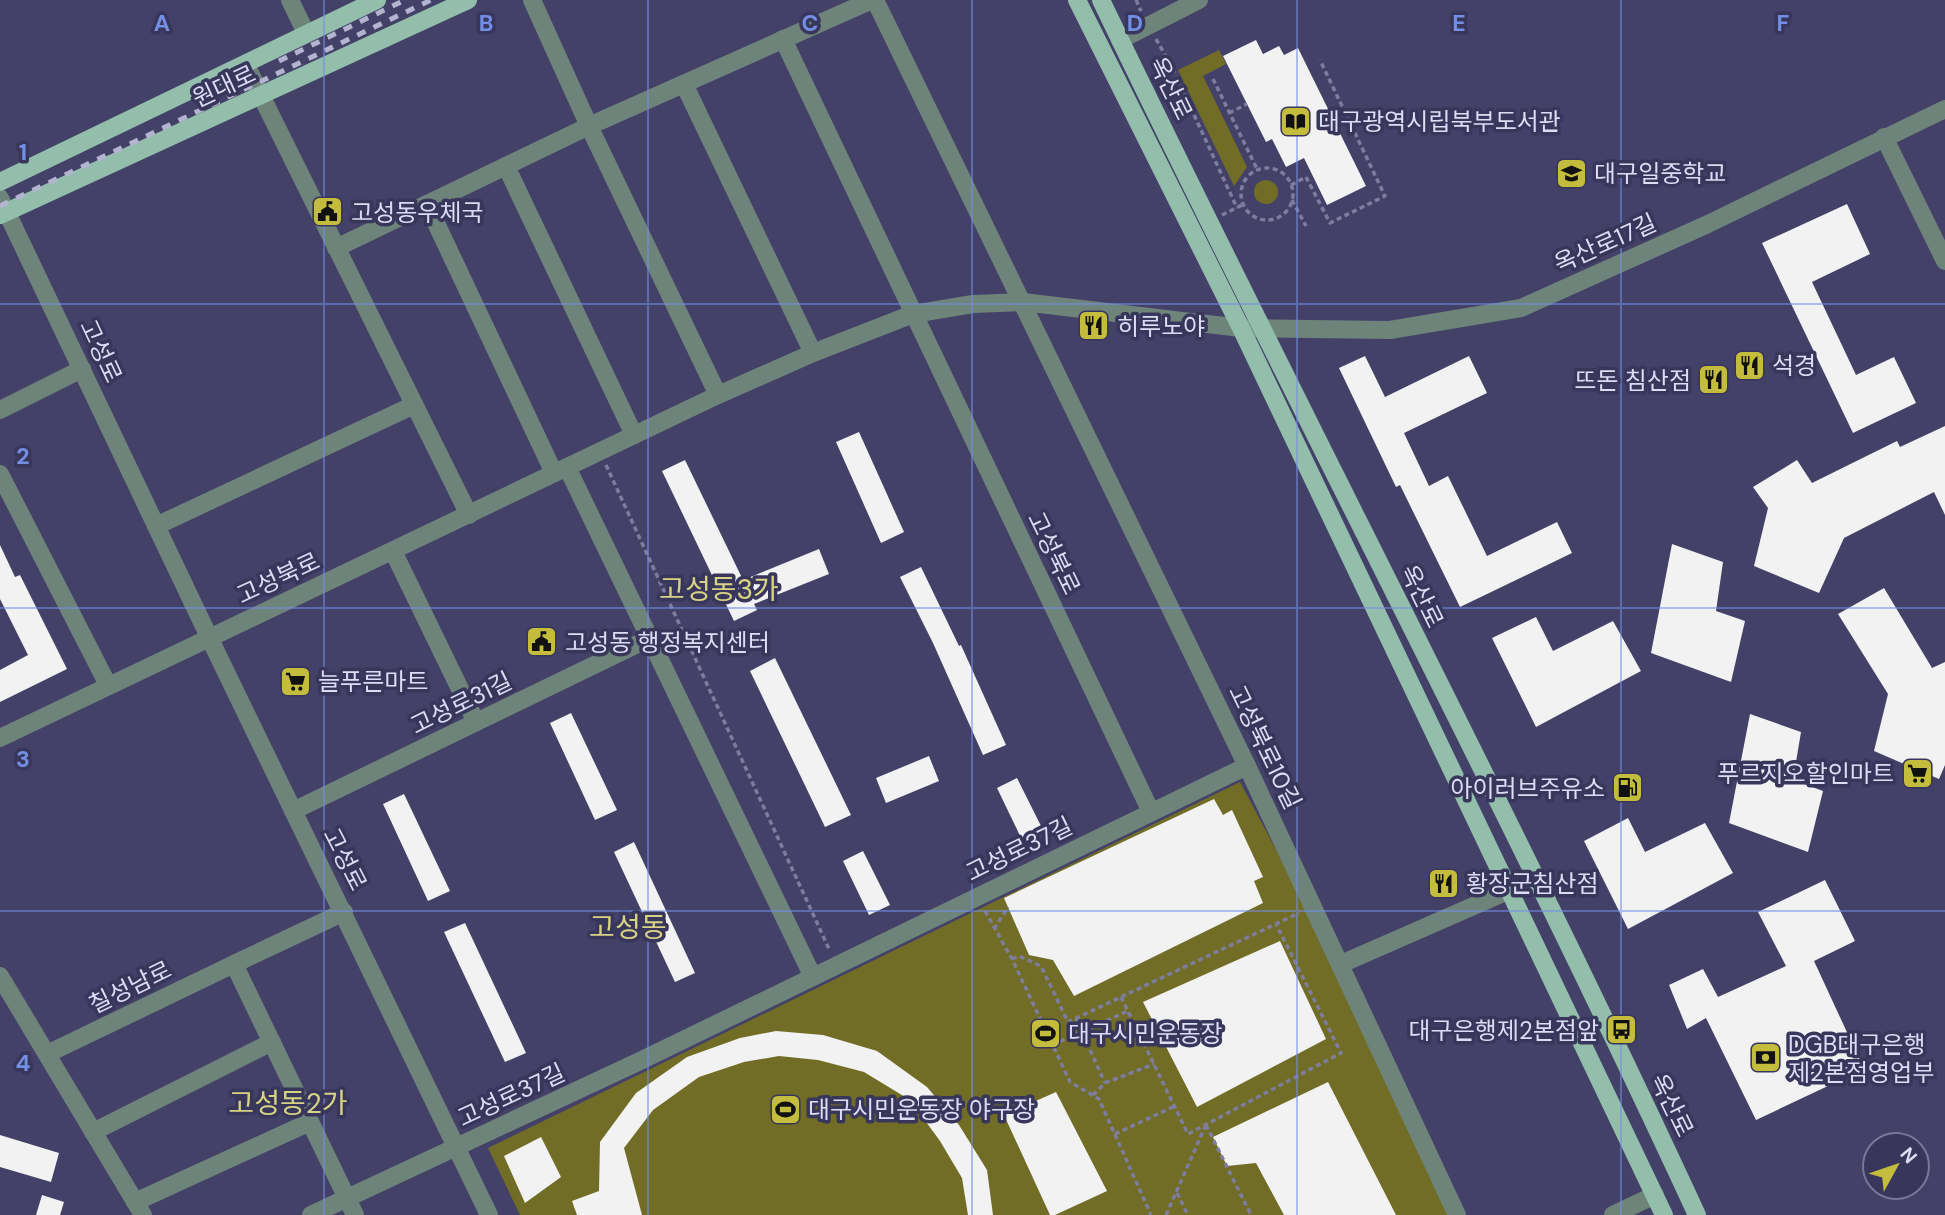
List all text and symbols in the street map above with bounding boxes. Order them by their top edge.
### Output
text: A [154,8,170,38]
text: B [479,8,493,38]
text: C [802,8,818,38]
text: D [1127,8,1143,38]
text: E [1452,8,1466,38]
text: F [1777,8,1790,38]
street label: 옥산로 [1143,51,1199,125]
street label: 원대로 [187,58,261,114]
library icon: 대구광역시립북부도서관 [1278,104,1312,138]
place label: 대구광역시립북부도서관 [1318,106,1561,137]
text: 1 [19,137,27,167]
school or university icon: 대구일중학교 [1554,156,1588,190]
place label: 대구일중학교 [1594,158,1726,189]
public building icon: 고성동우체국 [311,195,345,229]
place label: 고성동우체국 [351,197,483,228]
street label: 옥산로17길 [1549,207,1661,279]
restaurant icon: 히루노야 [1077,309,1111,343]
place label: 히루노야 [1117,311,1205,342]
street label: 고성로 [73,314,129,388]
restaurant icon: 석경 [1732,348,1766,382]
place label: 석경 [1772,350,1816,381]
restaurant icon: 뜨돈 침산점 [1697,363,1731,397]
place label: 뜨돈 침산점 [1574,365,1691,396]
text: 2 [16,441,30,471]
street label: 고성북로 [1021,507,1087,599]
street label: 고성북로 [231,545,325,611]
street label: 옥산로 [1394,559,1450,633]
district label: 고성동3가 [659,571,779,608]
public building icon: 고성동 행정복지센터 [525,625,559,659]
place label: 고성동 행정복지센터 [565,627,770,658]
supermarket icon: 늘푸른마트 [278,664,312,698]
street label: 고성로31길 [405,665,517,741]
place label: 늘푸른마트 [318,666,428,697]
street label: 고성북로10길 [1222,680,1308,814]
text: 3 [16,744,30,774]
supermarket icon: 푸르지오할인마트 [1900,756,1934,790]
place label: 푸르지오할인마트 [1717,758,1894,789]
fuel station icon: 아이러브주유소 [1611,771,1645,805]
place label: 아이러브주유소 [1450,773,1605,804]
street label: 고성로37길 [961,810,1077,888]
street label: 고성로 [316,822,374,896]
restaurant icon: 황장군침산점 [1426,866,1460,900]
place label: 황장군침산점 [1466,868,1598,899]
district label: 고성동 [589,909,667,946]
street label: 칠성남로 [84,954,176,1020]
bus stop icon: 대구은행제2본점앞 [1605,1013,1639,1047]
place label: 대구은행제2본점앞 [1409,1015,1599,1046]
sports icon: 대구시민운동장 [1028,1016,1062,1050]
place label: 대구시민운동장 [1068,1018,1223,1049]
place label: DGB대구은행 제2본점영업부 [1788,1029,1934,1088]
bank icon: DGB대구은행 제2본점영업부 [1748,1041,1782,1075]
text: 4 [16,1048,31,1078]
street label: 고성로37길 [452,1057,570,1133]
street label: 옥산로 [1644,1068,1700,1142]
district label: 고성동2가 [228,1085,348,1122]
sports icon: 대구시민운동장 야구장 [768,1092,802,1126]
place label: 대구시민운동장 야구장 [808,1094,1035,1125]
north arrow [1861,1131,1931,1201]
text: N [1895,1142,1923,1169]

